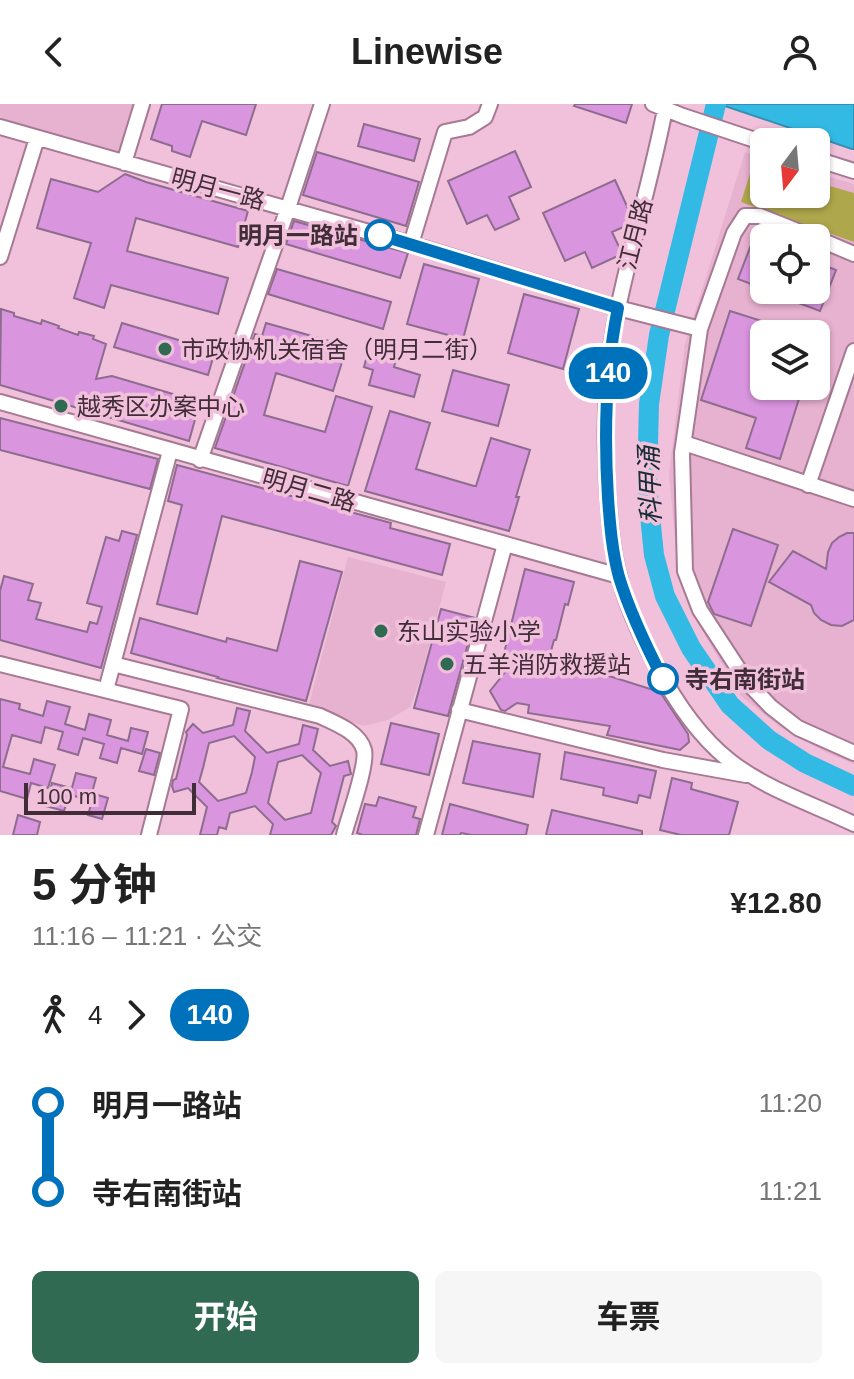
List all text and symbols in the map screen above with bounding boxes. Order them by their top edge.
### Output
icon: back [32,30,76,74]
icon: person [778,30,822,74]
text: Linewise [351,31,503,72]
north arrow [750,128,830,208]
map controls [750,128,830,400]
street label: 明月一路 [168,164,268,214]
street label: 江月路 [613,196,657,272]
marker: 明月一路站 [365,220,395,250]
place label: 明月一路站 [238,222,358,249]
button: locate [750,224,830,304]
button: layers [750,320,830,400]
place label: 市政协机关宿舍（明月二街） [181,336,493,363]
marker: 市政协机关宿舍（明月二街） [156,340,174,358]
line badge: 140 [562,347,654,399]
text: 140 [585,357,631,388]
place label: 越秀区办案中心 [77,393,245,420]
marker: 越秀区办案中心 [52,397,70,415]
water label: 科甲涌 [634,443,666,525]
street label: 明月二路 [259,464,359,516]
place label: 东山实验小学 [397,618,541,645]
marker: 东山实验小学 [372,622,390,640]
place label: 五羊消防救援站 [463,651,631,678]
marker: 五羊消防救援站 [438,655,456,673]
marker: 寺右南街站 [648,664,678,694]
place label: 寺右南街站 [685,666,805,693]
scale bar [24,779,196,815]
text: 100 m [36,784,97,809]
text: 5 分钟 [32,860,157,909]
text: ¥12.80 [730,886,822,919]
text: 11:16 – 11:21 · 公交 [32,921,262,951]
icon: walk [32,993,76,1037]
icon: forward [114,993,158,1037]
text: 140 [186,999,233,1030]
text: 4 [88,1000,102,1030]
text: 11:20 [759,1088,822,1118]
text: 明月一路站 [92,1089,242,1122]
text: 11:21 [759,1176,822,1206]
text: 寺右南街站 [92,1177,242,1210]
button: 开始 [32,1271,419,1363]
button: 车票 [435,1271,822,1363]

